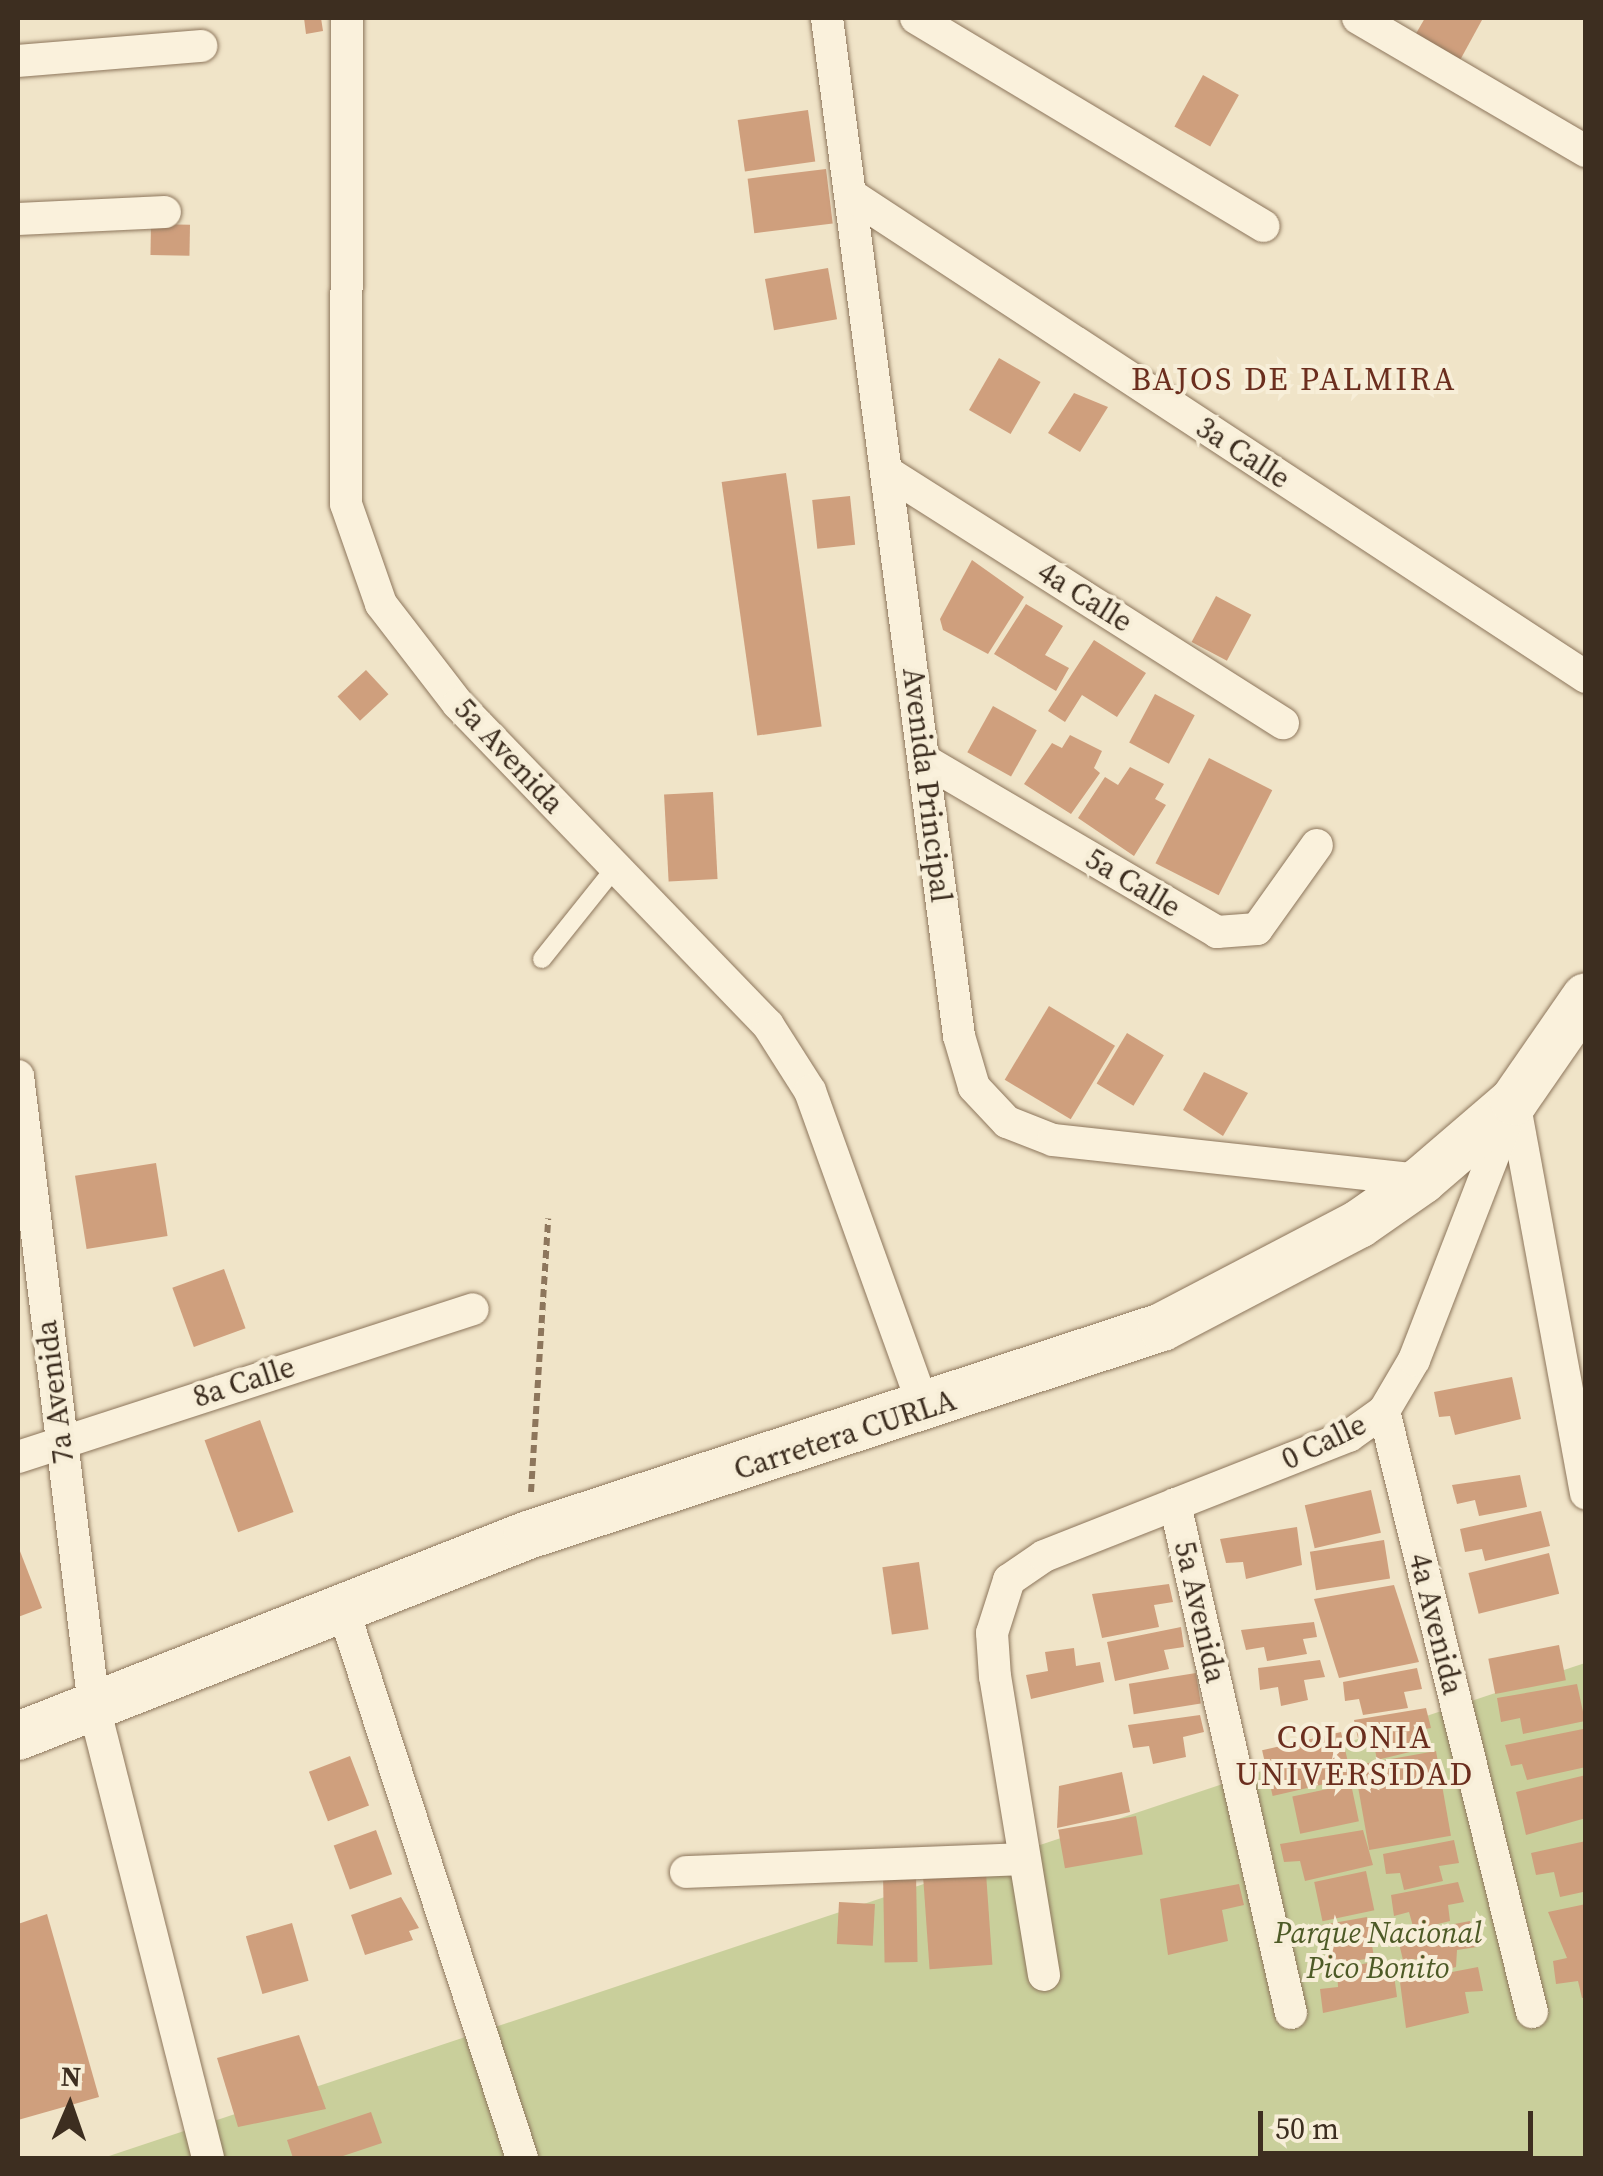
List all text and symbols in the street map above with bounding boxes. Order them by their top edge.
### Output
district label: BAJOS DE PALMIRA [1131,360,1457,398]
street label: 3a Calle [1189,409,1297,497]
street label: 4a Calle [1031,554,1139,640]
street label: Avenida Principal [895,666,959,904]
street label: 5a Avenida [447,691,571,821]
street label: 5a Calle [1079,841,1187,925]
street label: 7a Avenida [28,1318,82,1466]
street label: 8a Calle [189,1349,299,1415]
street label: Carretera CURLA [729,1382,961,1488]
street label: 0 Calle [1276,1406,1372,1478]
street label: 5a Avenida [1166,1538,1234,1686]
street label: 4a Avenida [1401,1550,1471,1698]
district label: COLONIA UNIVERSIDAD [1235,1719,1475,1794]
park label: Parque Nacional Pico Bonito [1274,1915,1482,1986]
north arrow [20,2056,120,2156]
text: N [60,2057,82,2095]
scale bar [1263,2091,1538,2153]
text: 50 m [1275,2108,1339,2149]

